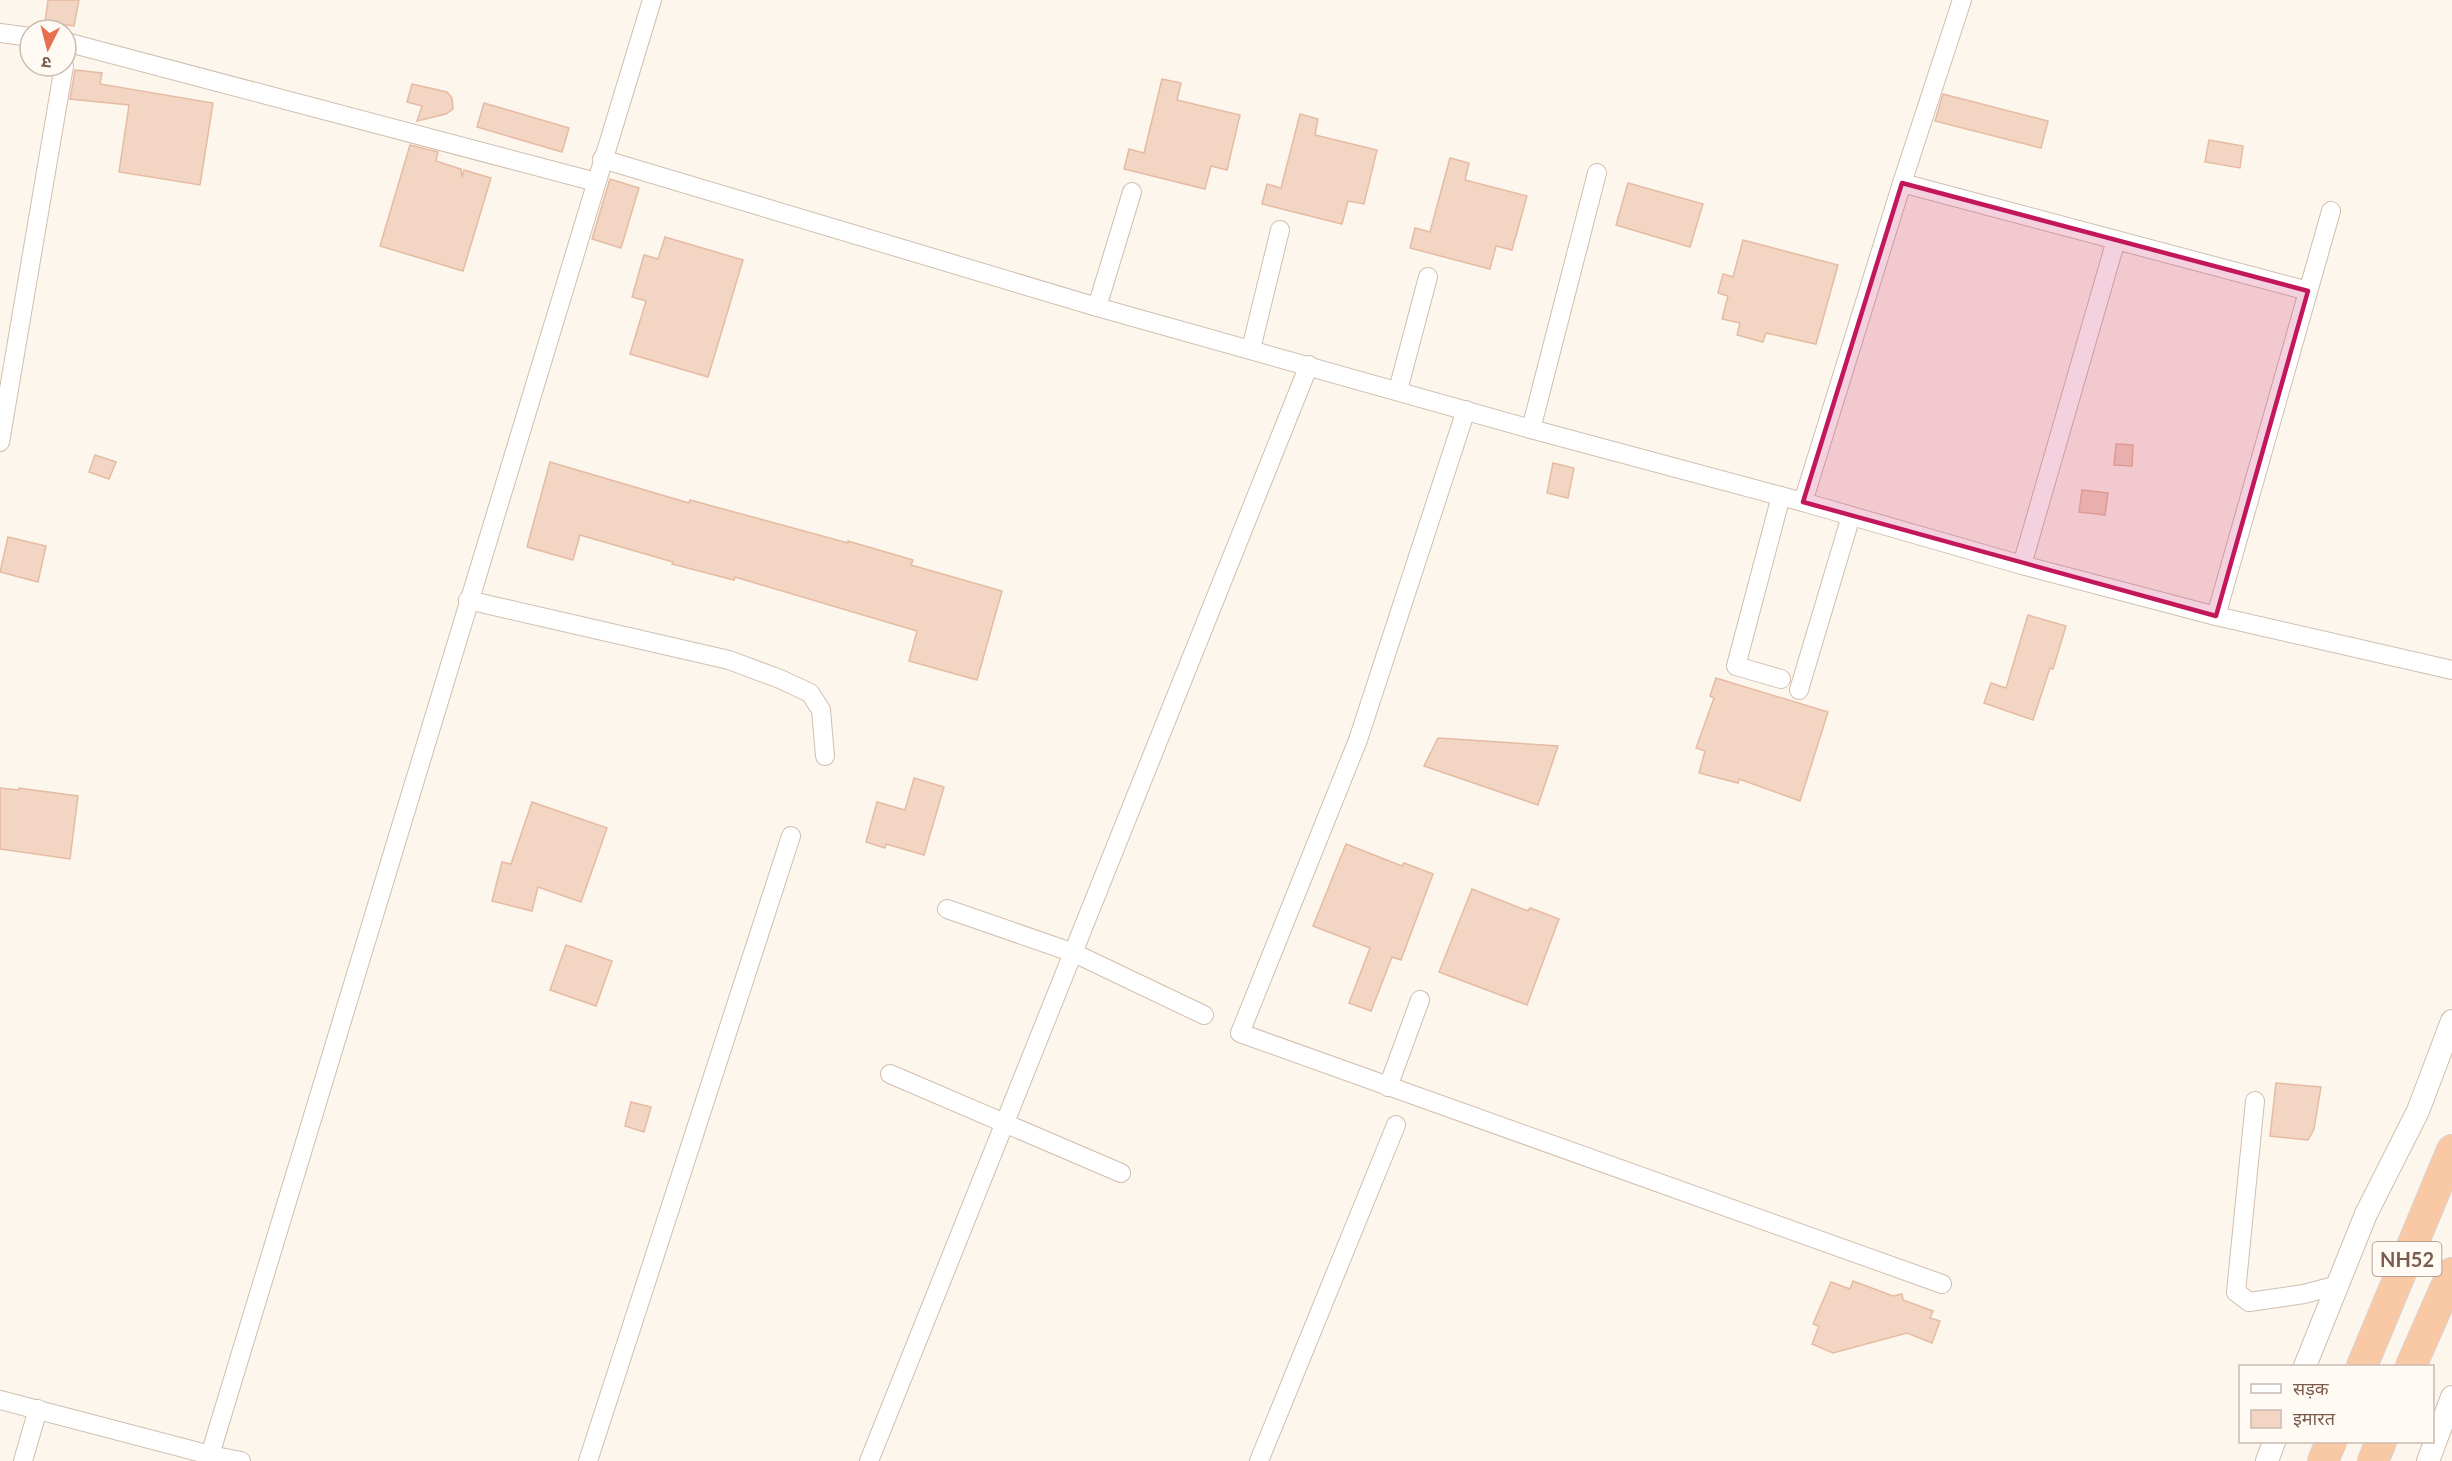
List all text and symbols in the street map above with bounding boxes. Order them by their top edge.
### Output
north arrow [18,18,78,78]
text: उ [40,53,52,73]
road number: NH52 [2372,1242,2442,1276]
legend [2239,1365,2434,1443]
text: सड़क [2293,1377,2330,1399]
text: इमारत [2293,1407,2336,1429]

